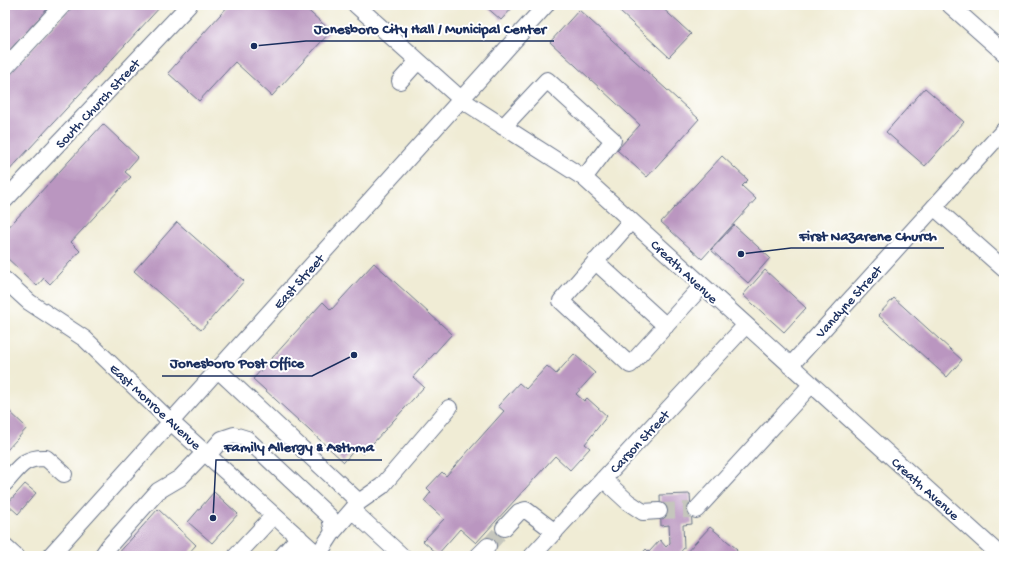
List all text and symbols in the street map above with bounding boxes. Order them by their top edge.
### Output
callout: Jonesboro City Hall / Municipal Center [306,14,554,41]
text: Jonesboro City Hall / Municipal Center [313,21,548,39]
street label: South Church Street [53,55,146,153]
callout: First Nazarene Church [791,221,944,248]
text: First Nazarene Church [798,228,937,246]
street label: Creath Avenue [646,237,721,309]
street label: East Street [271,251,330,314]
street label: Vandyne Street [812,262,888,343]
callout: Jonesboro Post Office [162,349,312,376]
text: Jonesboro Post Office [169,355,305,373]
street label: East Monroe Avenue [105,361,204,455]
street label: Carson Street [607,407,675,478]
callout: Family Allergy & Asthma [216,433,382,460]
text: Family Allergy & Asthma [223,439,375,457]
street label: Creath Avenue [887,455,963,526]

